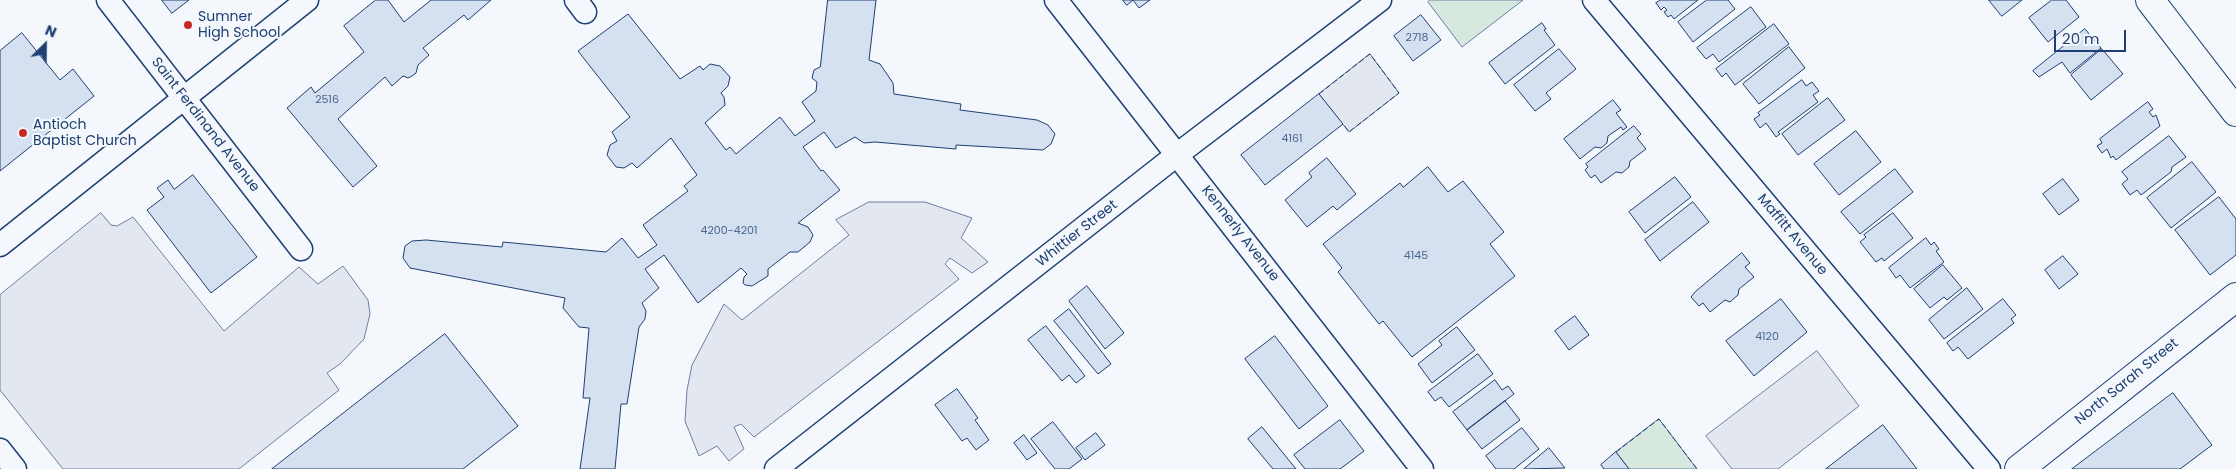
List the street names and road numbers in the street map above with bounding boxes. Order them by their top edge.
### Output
street label: Saint Ferdinand Avenue [147,54,263,196]
street label: Kennerly Avenue [1198,183,1282,285]
street label: Maffitt Avenue [1753,191,1831,279]
street label: Whittier Street [1033,197,1121,271]
street label: North Sarah Street [2072,335,2182,429]

